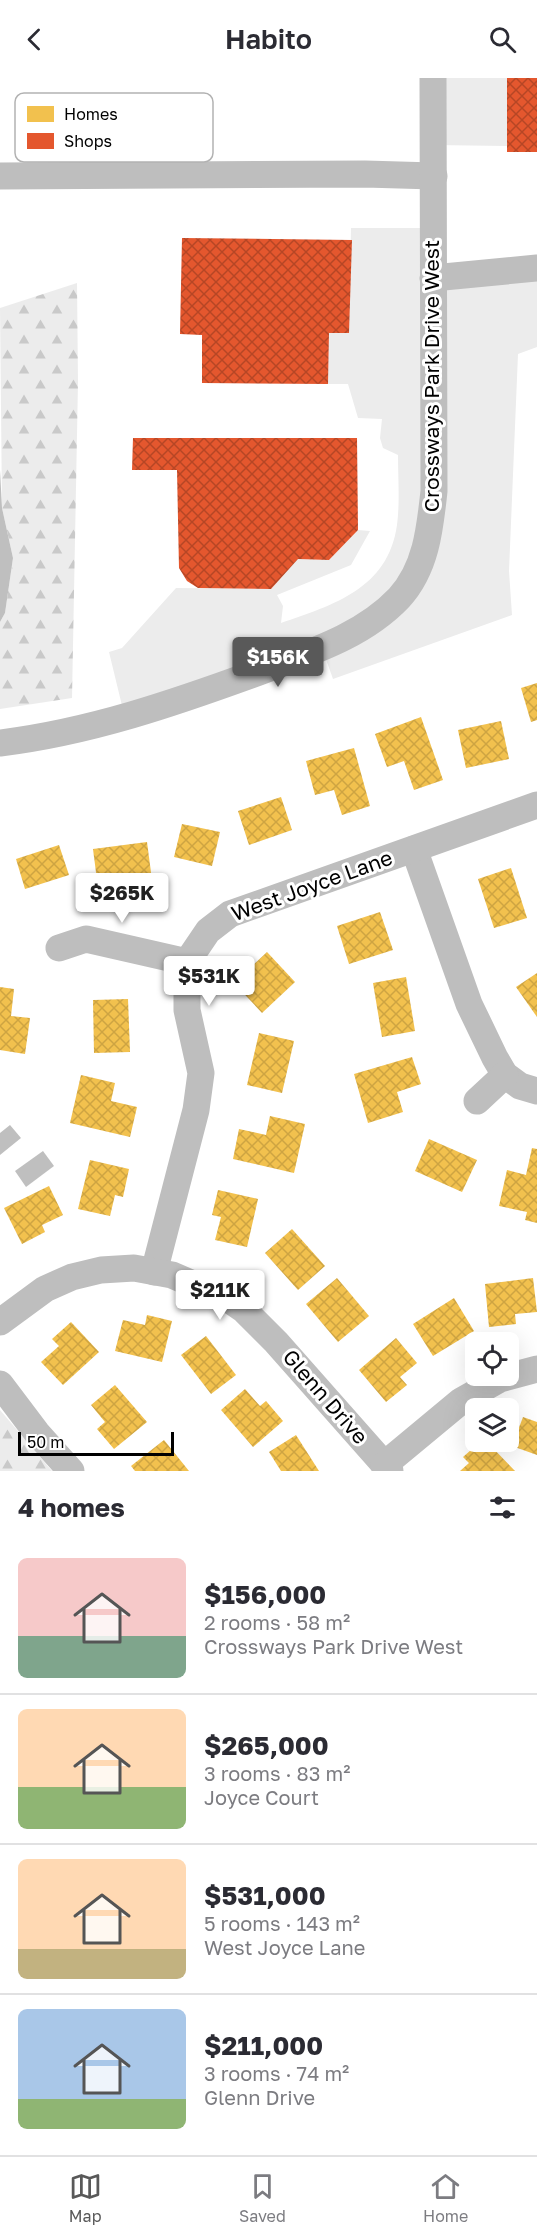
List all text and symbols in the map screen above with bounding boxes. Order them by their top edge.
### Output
icon: back [18,23,51,56]
text: Habito [225,23,312,55]
icon: search [486,23,519,56]
legend [15,93,213,162]
text: Homes [64,104,118,124]
text: Shops [64,131,112,151]
street label: Crossways Park Drive West [418,240,444,512]
pin: $156K [236,637,320,688]
text: $156K [246,644,310,668]
street label: West Joyce Lane [228,844,396,926]
pin: $265K [80,873,164,924]
text: $265K [90,880,155,904]
pin: $531K [167,956,251,1007]
text: $531K [178,963,240,987]
pin: $211K [178,1270,262,1321]
text: $211K [190,1277,250,1301]
map controls [465,1332,519,1452]
button: locate [465,1332,519,1386]
street label: Glenn Drive [278,1344,374,1449]
button: layers [465,1398,519,1452]
scale bar [18,1429,174,1456]
text: 50 m [27,1432,64,1452]
icon: filters [486,1491,519,1524]
text: 4 homes [18,1492,125,1523]
text: $156,000 [204,1579,326,1610]
icon: home [66,1582,138,1654]
text: 2 rooms · 58 m² [204,1610,350,1634]
text: Crossways Park Drive West [204,1634,463,1658]
text: $265,000 [204,1730,329,1761]
icon: home [66,1733,138,1805]
text: 3 rooms · 83 m² [204,1761,350,1785]
text: Joyce Court [204,1785,319,1809]
text: $531,000 [204,1880,326,1911]
icon: home [66,1883,138,1955]
text: 5 rooms · 143 m² [204,1911,360,1935]
text: West Joyce Lane [204,1935,365,1959]
text: $211,000 [204,2030,323,2061]
icon: home [66,2033,138,2105]
text: 3 rooms · 74 m² [204,2061,349,2085]
text: Glenn Drive [204,2085,315,2109]
tab: Map [69,2170,102,2226]
tab: Saved [239,2170,286,2226]
tab: Home [423,2170,468,2226]

